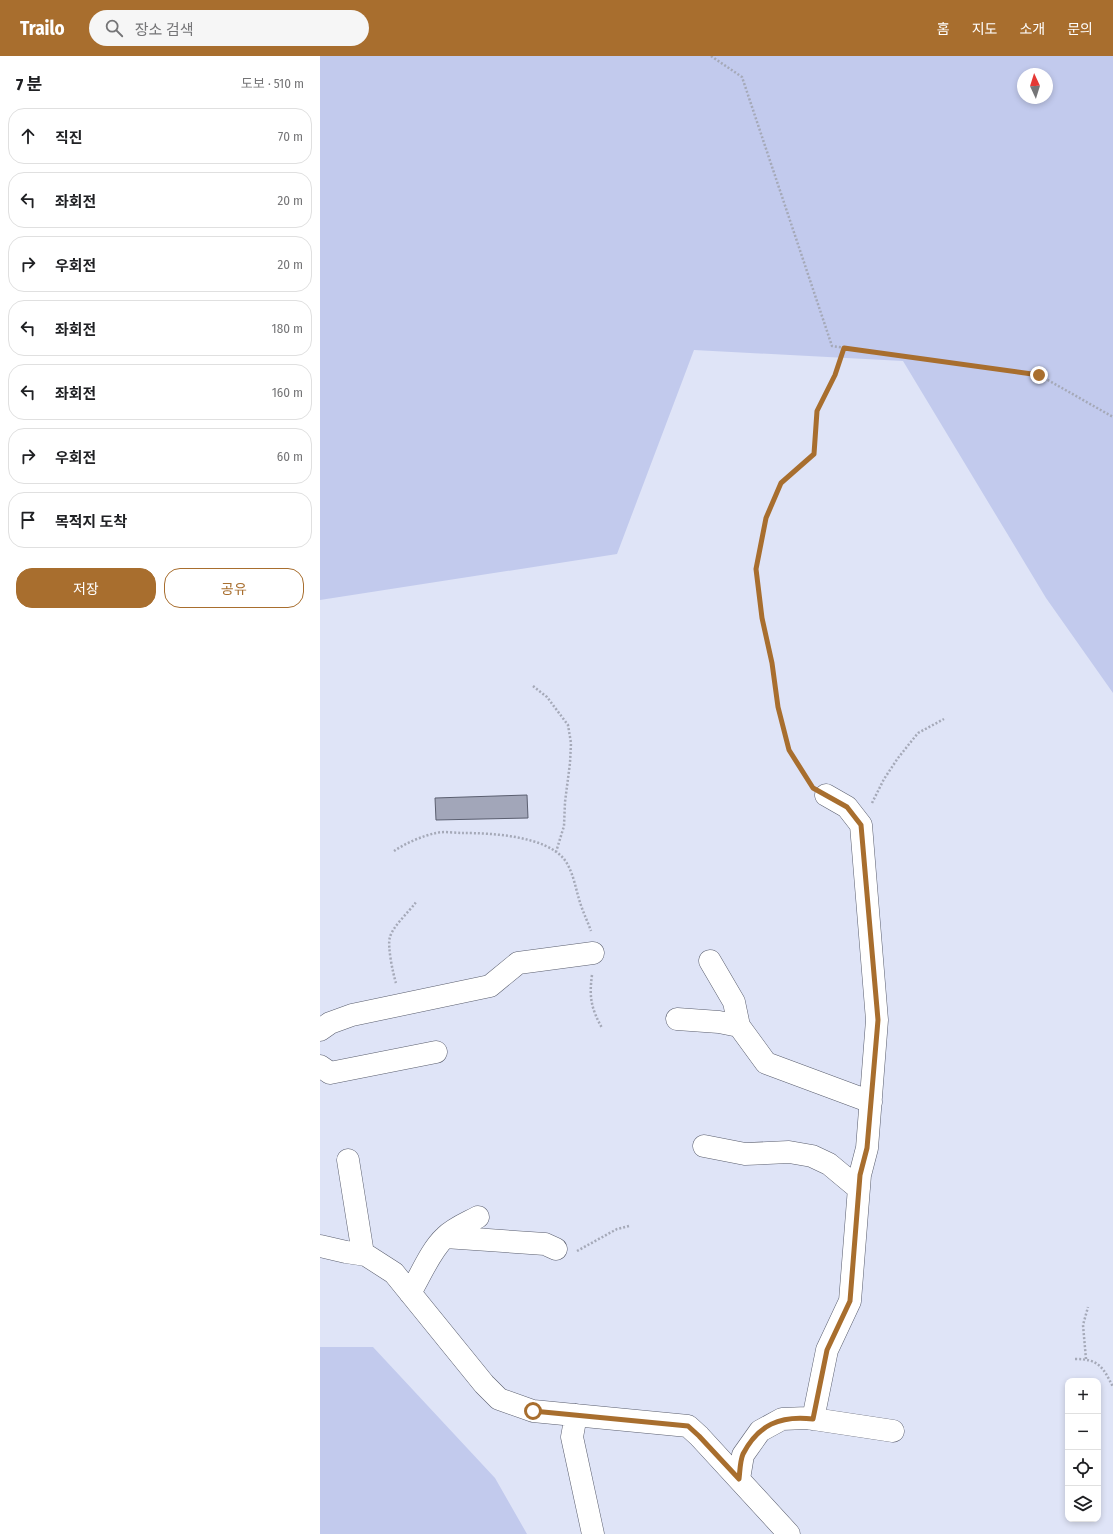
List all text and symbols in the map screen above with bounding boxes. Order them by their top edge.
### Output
search box [89,10,369,46]
text: Trailo [20,17,65,40]
icon: search [103,17,125,39]
text: 장소 검색 [135,21,193,39]
text: 홈 [937,21,950,38]
text: 지도 [972,21,997,38]
text: 소개 [1019,21,1045,38]
text: 문의 [1067,21,1093,38]
north arrow [1017,68,1053,104]
text: 7 분 [16,74,42,95]
text: 도보 · 510 m [241,76,304,91]
icon: ahead [17,125,39,147]
text: 직진 [55,129,83,147]
text: 70 m [278,129,303,144]
icon: left [17,189,39,211]
text: 좌회전 [55,193,96,211]
text: 20 m [277,193,303,208]
icon: right [17,253,39,275]
text: 우회전 [55,257,96,275]
text: 20 m [277,257,303,272]
icon: left [17,317,39,339]
text: 좌회전 [55,321,96,339]
text: 180 m [272,321,303,336]
route end [1030,366,1048,384]
icon: left [17,381,39,403]
text: 좌회전 [55,385,96,403]
text: 160 m [272,385,303,400]
icon: right [17,445,39,467]
text: 우회전 [55,449,96,467]
text: 60 m [277,449,303,464]
icon: arrive [17,509,39,531]
text: 목적지 도착 [55,513,127,531]
button: 저장 [16,568,156,608]
button: 공유 [164,568,304,608]
map controls [1065,1378,1101,1522]
button: + [1065,1378,1101,1414]
route start [524,1402,542,1420]
button: − [1065,1414,1101,1450]
button: locate [1065,1450,1101,1486]
button: layers [1065,1486,1101,1522]

